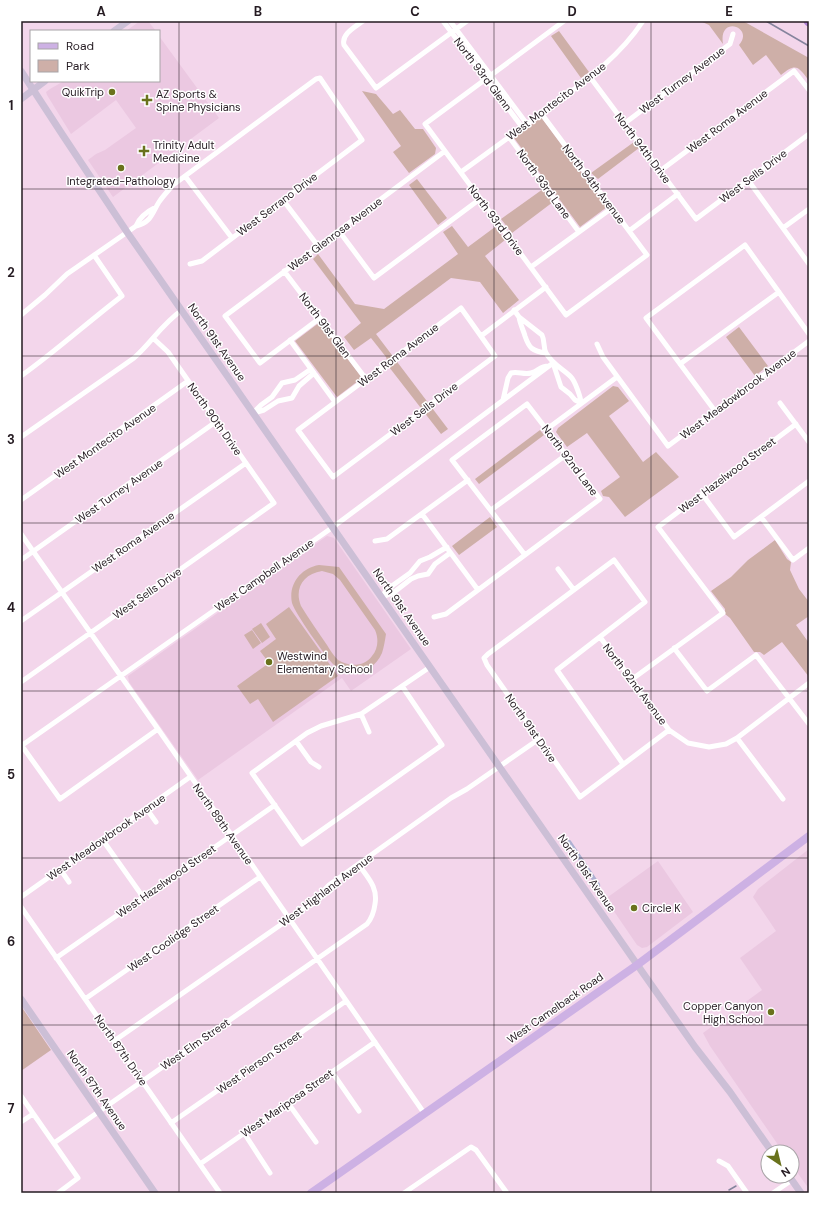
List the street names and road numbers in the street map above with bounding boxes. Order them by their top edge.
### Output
street label: North 93rd Glenn [451,35,515,113]
street label: West Turney Avenue [636,43,728,117]
street label: West Montecito Avenue [503,59,609,143]
street label: West Roma Avenue [684,86,770,156]
street label: North 94th Drive [612,110,674,186]
street label: North 94th Avenue [559,141,629,227]
street label: North 93rd Lane [514,146,574,222]
street label: West Sells Drive [716,146,790,206]
street label: West Serrano Drive [234,169,320,239]
street label: North 93rd Drive [465,182,527,258]
street label: West Glenrosa Avenue [285,194,385,274]
street label: North 91st Glen [296,290,354,360]
street label: North 91st Avenue [185,300,249,384]
street label: West Roma Avenue [355,320,441,390]
street label: West Meadowbrook Avenue [677,346,799,442]
street label: West Sells Drive [387,379,461,439]
street label: North 90th Drive [185,380,245,458]
street label: West Montecito Avenue [51,400,159,482]
street label: North 92nd Lane [539,422,601,498]
street label: West Hazelwood Street [676,434,778,516]
street label: West Turney Avenue [73,456,165,526]
street label: West Roma Avenue [89,508,177,576]
street label: West Campbell Avenue [212,535,316,615]
street label: West Sells Drive [110,564,184,622]
street label: North 91st Avenue [370,565,434,649]
street label: North 92nd Avenue [600,641,670,727]
street label: North 91st Drive [502,691,560,765]
street label: North 89th Avenue [190,781,256,867]
street label: West Meadowbrook Avenue [44,791,168,883]
street label: North 91st Avenue [555,831,619,915]
street label: West Hazelwood Street [114,841,218,921]
street label: West Highland Avenue [277,850,375,930]
street label: West Coolidge Street [125,901,221,975]
street label: West Camelback Road [504,969,606,1047]
street label: North 87th Drive [91,1012,151,1088]
street label: West Elm Street [158,1015,232,1073]
street label: West Pierson Street [214,1027,304,1097]
street label: North 87th Avenue [64,1047,130,1133]
street label: West Mariposa Street [238,1066,336,1140]

